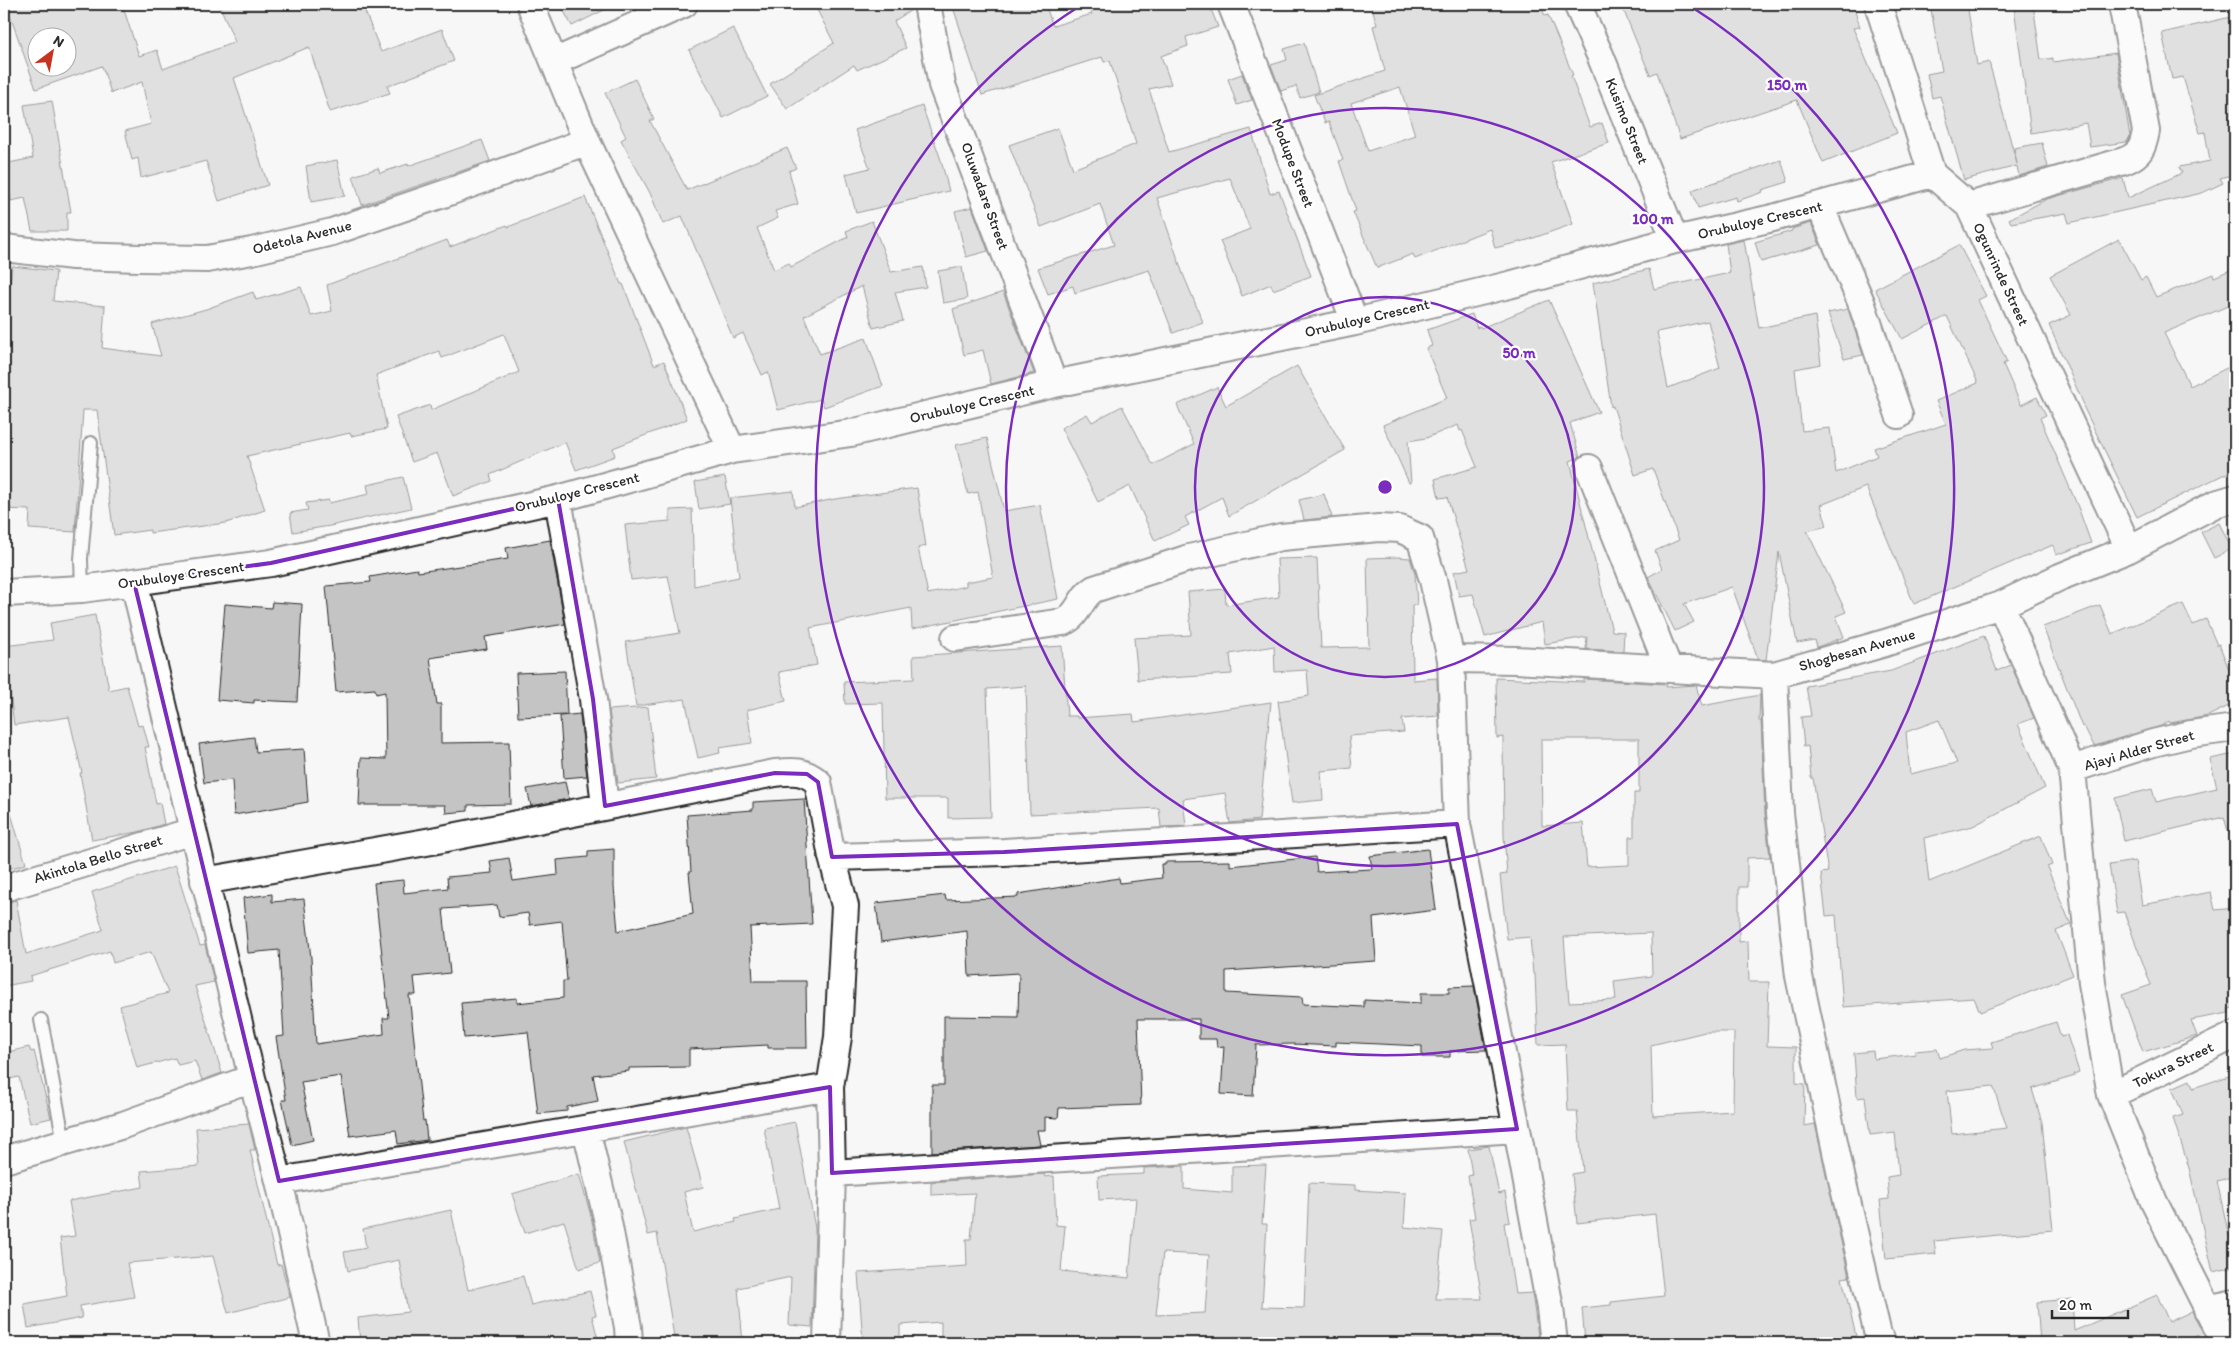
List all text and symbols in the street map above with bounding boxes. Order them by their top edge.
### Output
north arrow [28,28,78,78]
text: N [50,32,67,51]
street label: Kusimo Street [1602,75,1653,167]
text: 150 m [1767,76,1807,94]
street label: Modupe Street [1268,116,1318,210]
street label: Oluwadare Street [957,140,1013,253]
street label: Orubuloye Crescent [1696,197,1825,243]
text: 100 m [1632,210,1674,228]
street label: Odetola Avenue [251,216,353,258]
street label: Ogunrinde Street [1969,220,2033,329]
street label: Orubuloye Crescent [1303,295,1432,341]
text: 50 m [1502,344,1536,362]
street label: Orubuloye Crescent [908,381,1037,427]
street label: Orubuloye Crescent [513,468,641,516]
centre of rings [1376,478,1394,496]
street label: Orubuloye Crescent [117,557,246,593]
street label: Shogbesan Avenue [1797,625,1917,675]
street label: Ajayi Alder Street [2082,726,2196,774]
street label: Akintola Bello Street [31,831,165,887]
street label: Tokura Street [2130,1038,2217,1092]
scale bar [2052,1287,2128,1319]
text: 20 m [2059,1296,2093,1314]

